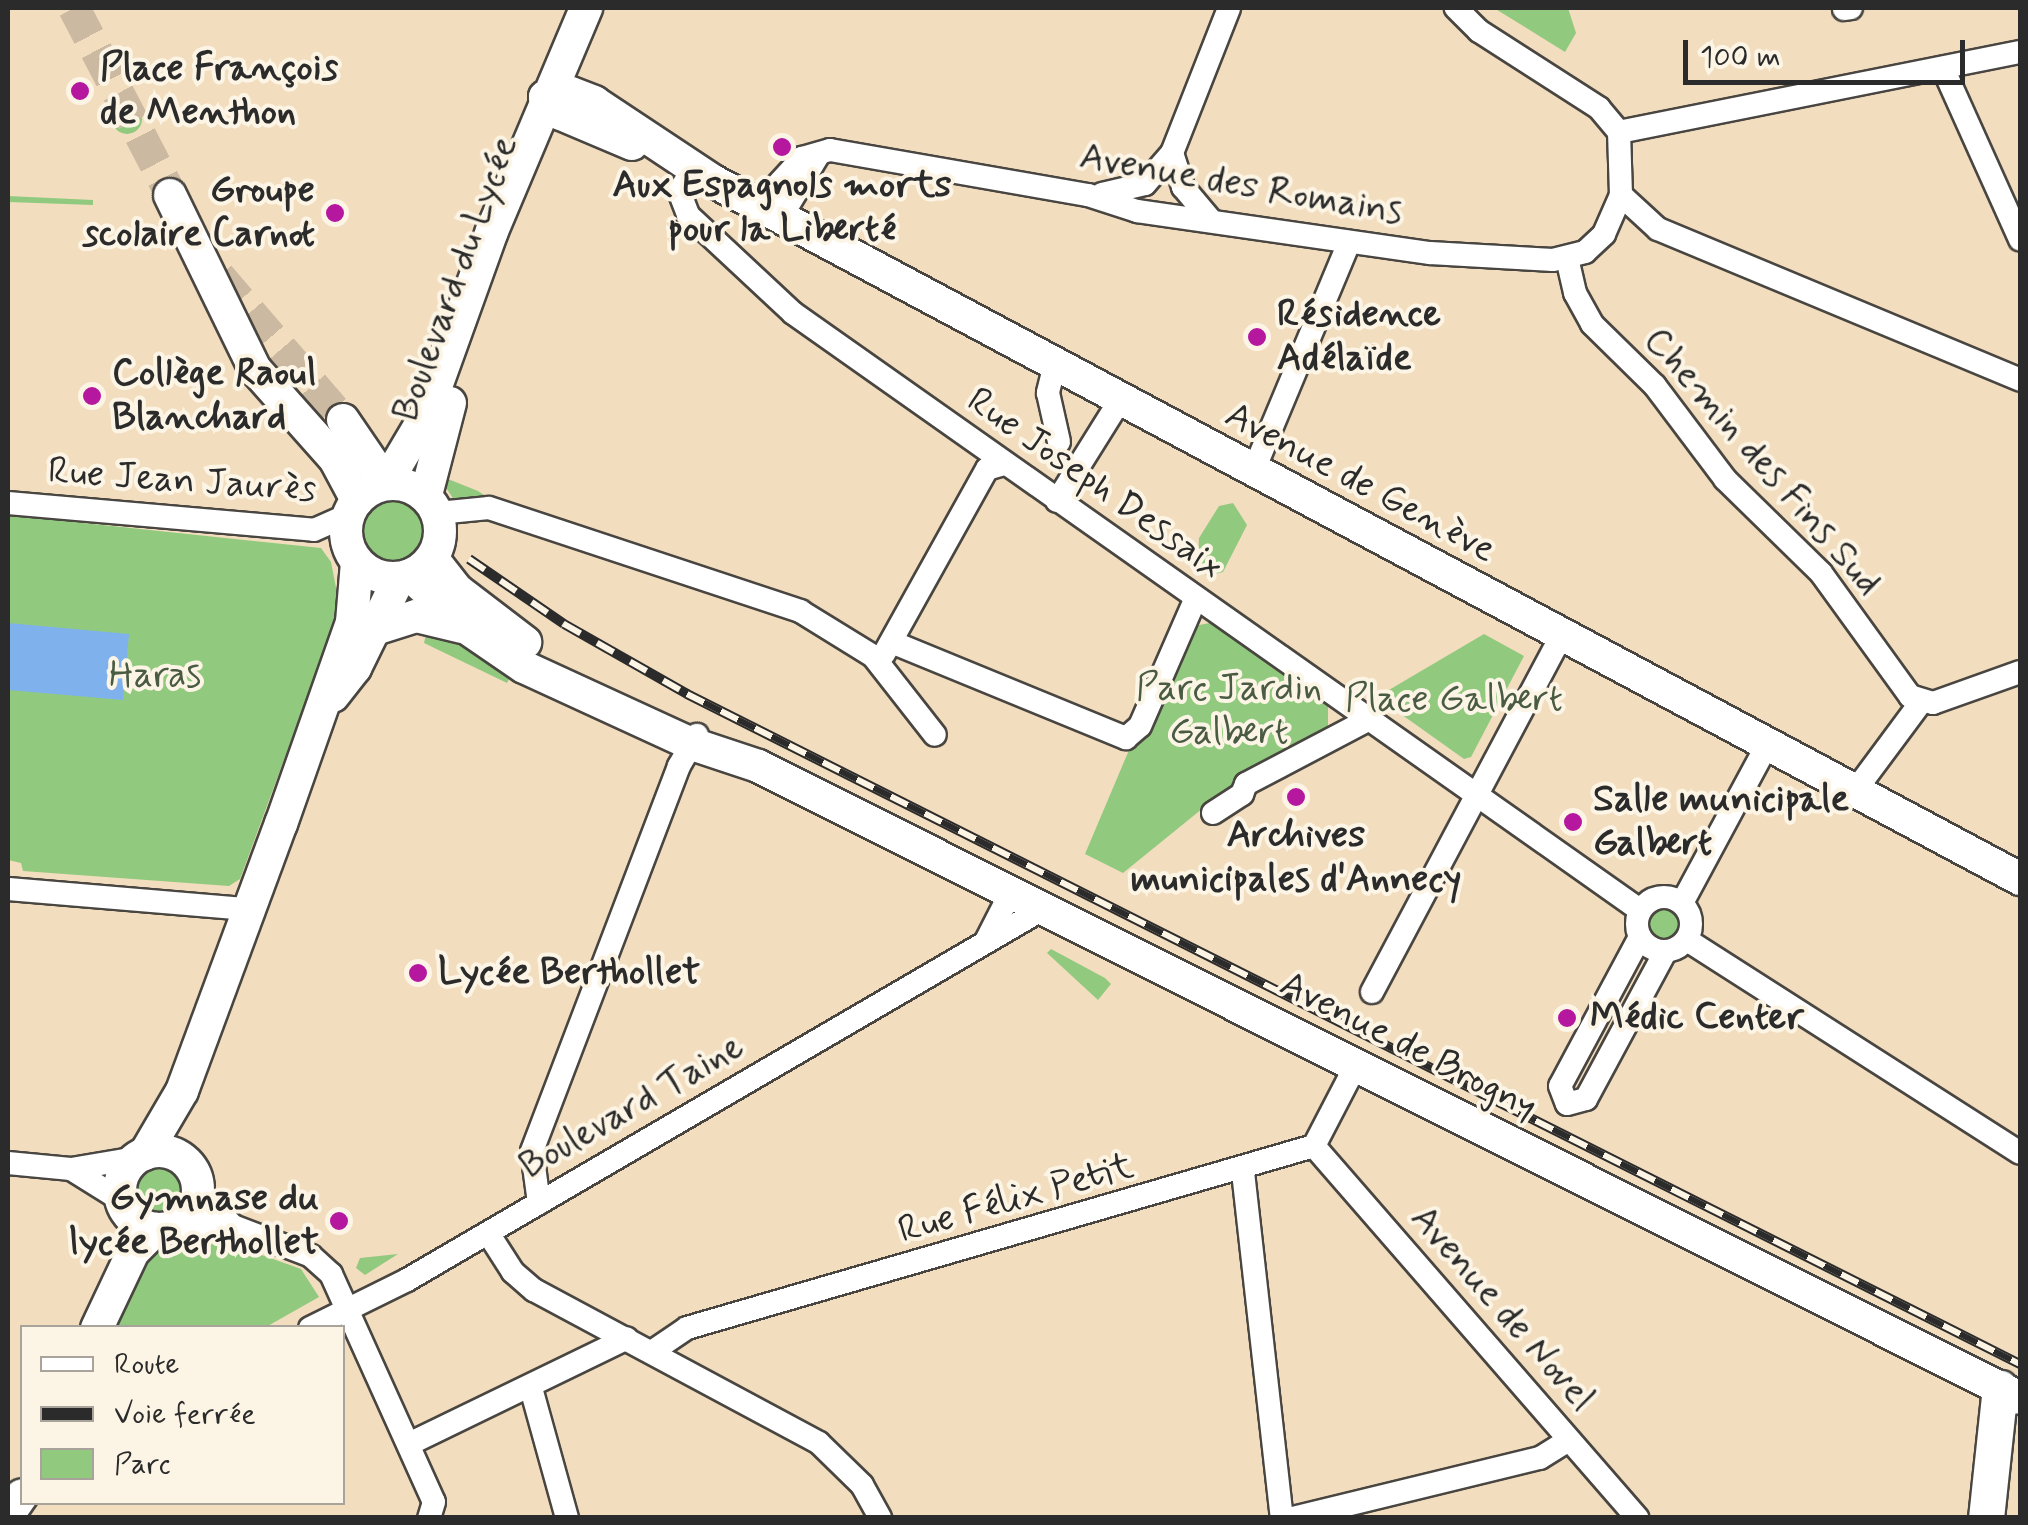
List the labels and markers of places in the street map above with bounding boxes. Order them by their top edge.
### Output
place label: Place François de Menthon [100,46,336,136]
marker: Place François de Menthon [69,80,91,102]
marker: Aux Espagnols morts pour la Liberté [771,136,793,158]
place label: Aux Espagnols morts pour la Liberté [619,163,945,252]
place label: Groupe scolaire Carnot [60,168,315,258]
marker: Groupe scolaire Carnot [324,202,346,224]
place label: Résidence Adélaïde [1277,292,1441,382]
marker: Résidence Adélaïde [1246,326,1268,348]
place label: Collège Raoul Blanchard [112,351,322,440]
marker: Collège Raoul Blanchard [81,385,103,407]
place label: Salle municipale Galbert [1593,777,1843,866]
marker: Archives municipales d'Annecy [1285,786,1307,808]
marker: Salle municipale Galbert [1562,811,1584,833]
place label: Archives municipales d'Annecy [1131,813,1461,902]
place label: Lycée Berthollet [438,950,702,996]
marker: Lycée Berthollet [407,962,429,984]
place label: Médic Center [1590,995,1812,1041]
marker: Médic Center [1554,1005,1580,1031]
place label: Gymnase du lycée Berthollet [68,1176,319,1266]
marker: Gymnase du lycée Berthollet [328,1210,350,1232]

